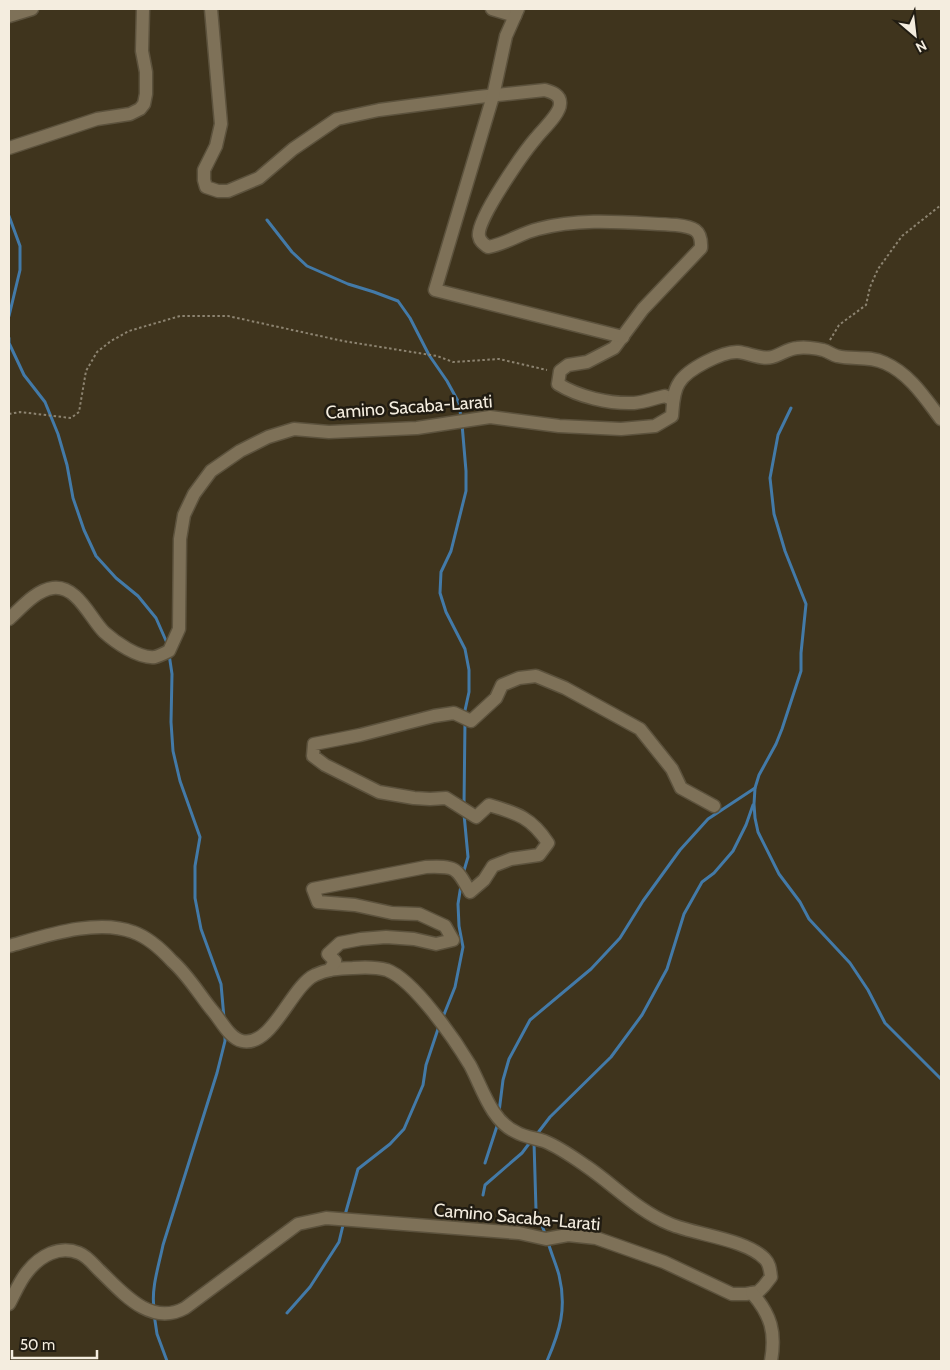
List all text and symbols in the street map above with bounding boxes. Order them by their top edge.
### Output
north arrow [890,10,940,60]
text: N [913,36,930,57]
street label: Camino Sacaba-Larati [325,390,493,424]
street label: Camino Sacaba-Larati [433,1199,601,1235]
scale bar [12,1328,98,1360]
text: 50 m [20,1336,55,1354]

